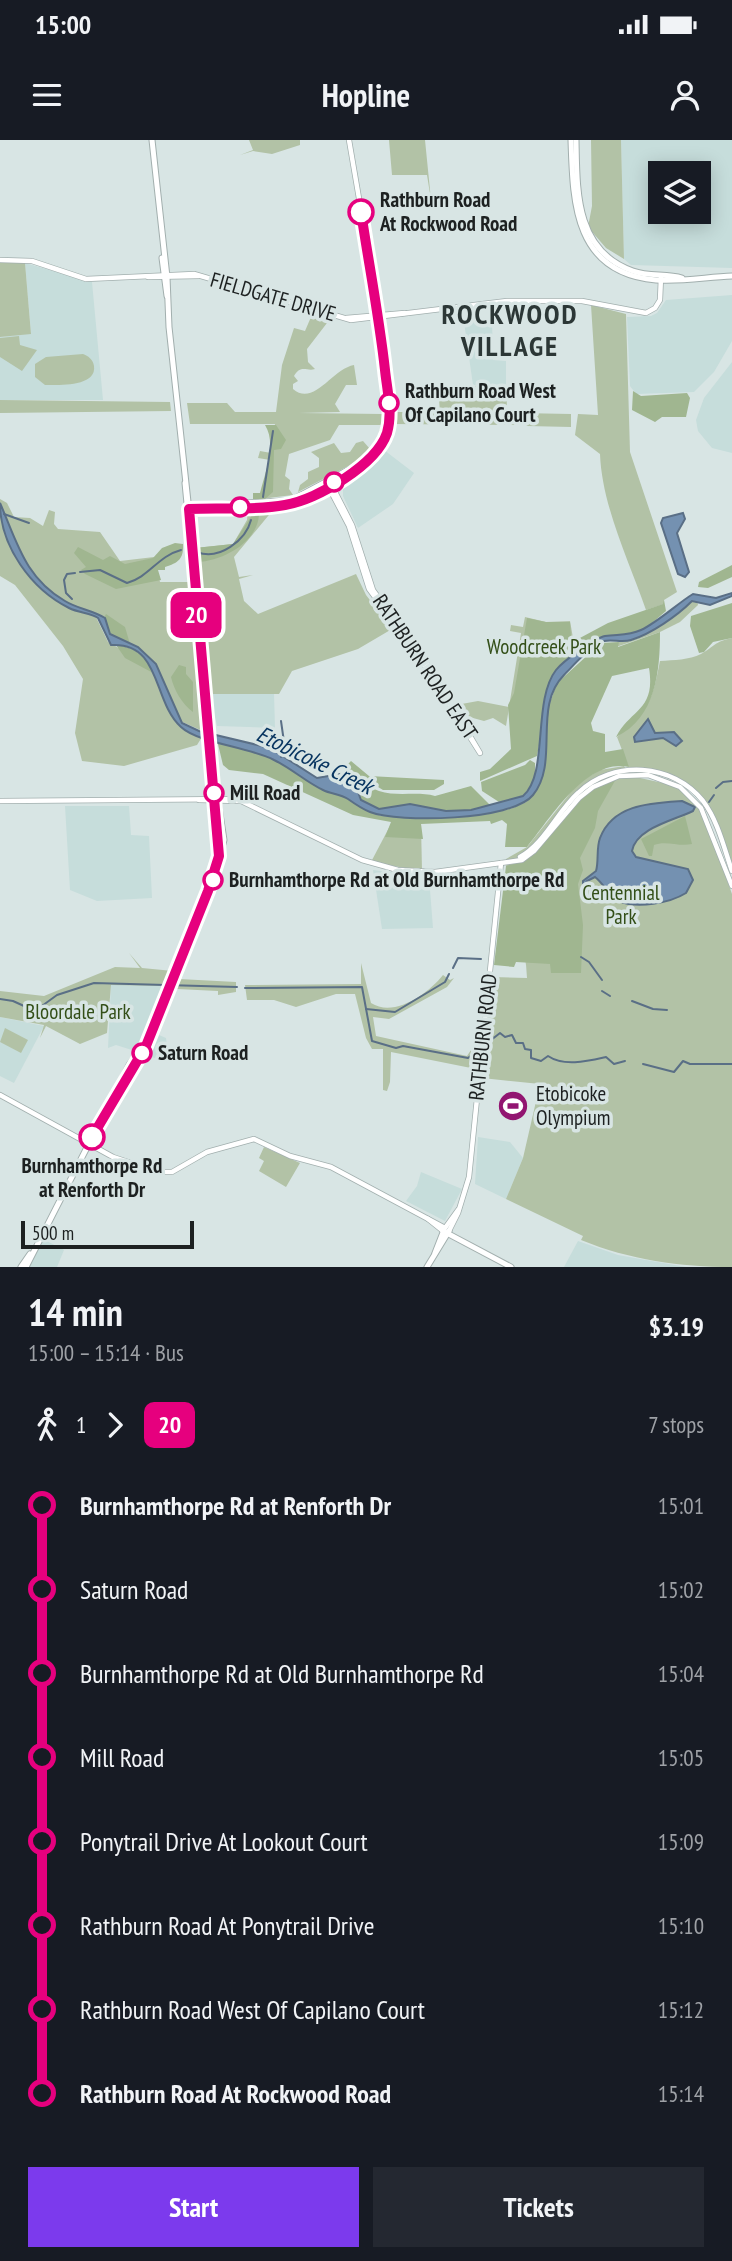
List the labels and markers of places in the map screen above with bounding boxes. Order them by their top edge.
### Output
place label: Rathburn Road At Rockwood Road [379,186,517,237]
marker: Rathburn Road At Rockwood Road [348,199,374,225]
place label: Rathburn Road West Of Capilano Court [405,377,556,428]
marker: Rathburn Road West Of Capilano Court [379,393,399,413]
unlabelled marker [324,472,344,492]
unlabelled marker [230,497,250,517]
place label: Mill Road [230,779,300,806]
marker: Mill Road [204,783,224,803]
place label: Burnhamthorpe Rd at Old Burnhamthorpe Rd [229,866,564,893]
marker: Burnhamthorpe Rd at Old Burnhamthorpe Rd [203,870,223,890]
place label: Saturn Road [158,1039,248,1066]
marker: Saturn Road [132,1043,152,1063]
place label: Etobicoke Olympium [536,1080,610,1131]
sports icon: Etobicoke Olympium [496,1089,530,1123]
marker: Burnhamthorpe Rd at Renforth Dr [79,1124,105,1150]
place label: Burnhamthorpe Rd at Renforth Dr [22,1152,162,1203]

